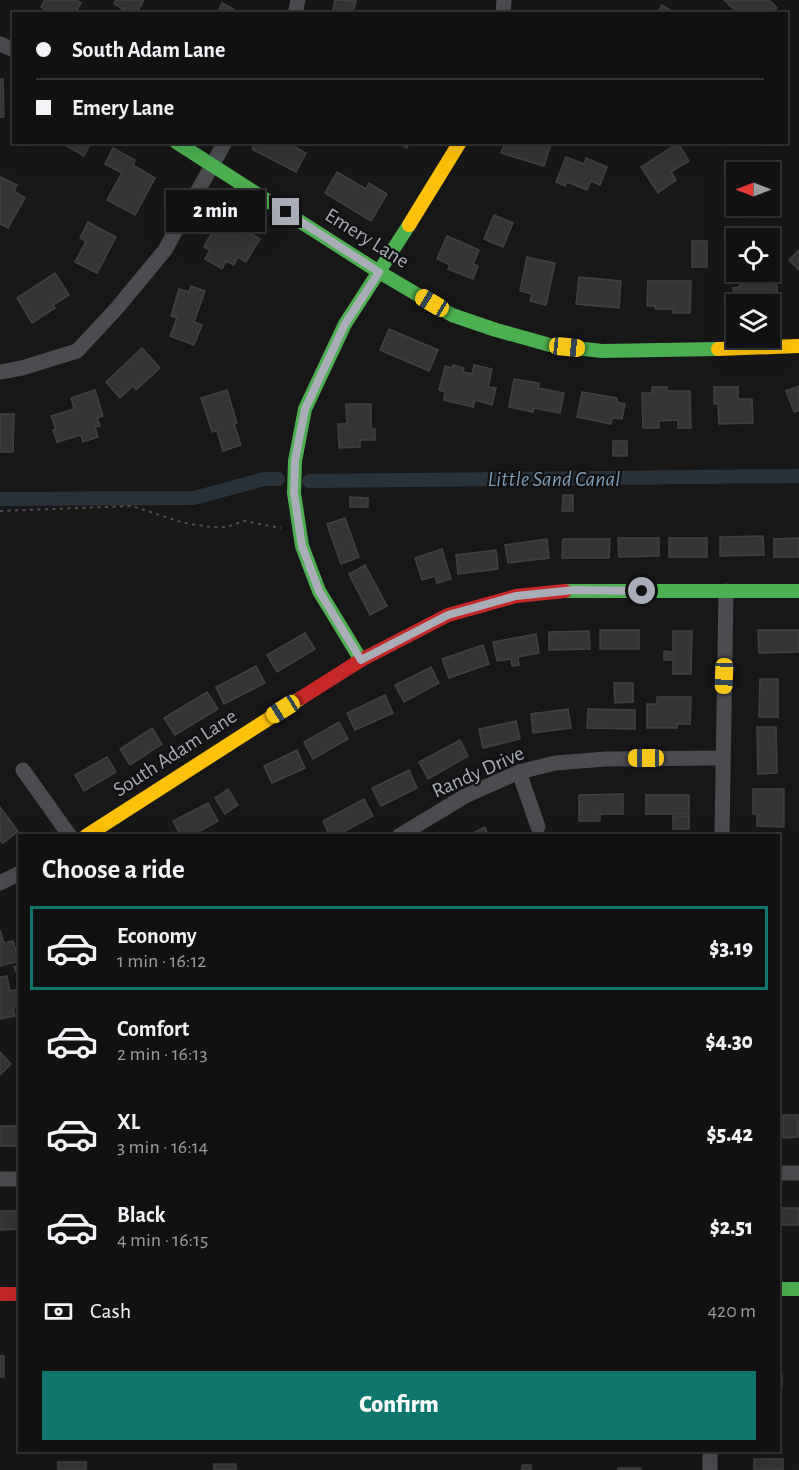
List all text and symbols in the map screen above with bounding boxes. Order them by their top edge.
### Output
text: South Adam Lane [72,39,225,61]
text: Emery Lane [72,97,174,119]
north arrow [726,162,780,216]
map controls [726,162,780,348]
callout: 2 min [166,191,265,233]
route end [272,198,299,225]
text: 2 min [193,201,238,221]
street label: Emery Lane [321,204,413,272]
button: locate [726,228,780,282]
car [412,286,452,320]
button: layers [726,294,780,348]
car [548,336,586,358]
water label: Little Sand Canal [487,468,621,490]
route start [628,577,655,604]
car [714,658,734,694]
car [263,692,303,726]
street label: South Adam Lane [109,705,241,801]
street label: Randy Drive [429,742,527,802]
car [628,749,664,767]
text: Choose a ride [42,856,185,883]
icon: car [45,921,99,975]
text: Economy [117,925,197,947]
text: $3.19 [709,937,753,959]
text: 1 min · 16:12 [117,951,206,971]
icon: car [45,1014,99,1068]
text: Comfort [117,1018,189,1040]
text: $4.30 [706,1030,753,1052]
text: 2 min · 16:13 [117,1044,208,1064]
icon: car [45,1107,99,1161]
text: XL [117,1111,140,1133]
text: $5.42 [706,1123,753,1145]
text: 3 min · 16:14 [117,1137,208,1157]
icon: car [45,1200,99,1254]
text: Black [117,1204,165,1226]
text: $2.51 [710,1216,753,1238]
text: 4 min · 16:15 [117,1230,208,1250]
icon: cash [42,1295,75,1328]
text: Cash [90,1300,131,1322]
text: 420 m [707,1301,756,1321]
button: Confirm [42,1371,756,1440]

